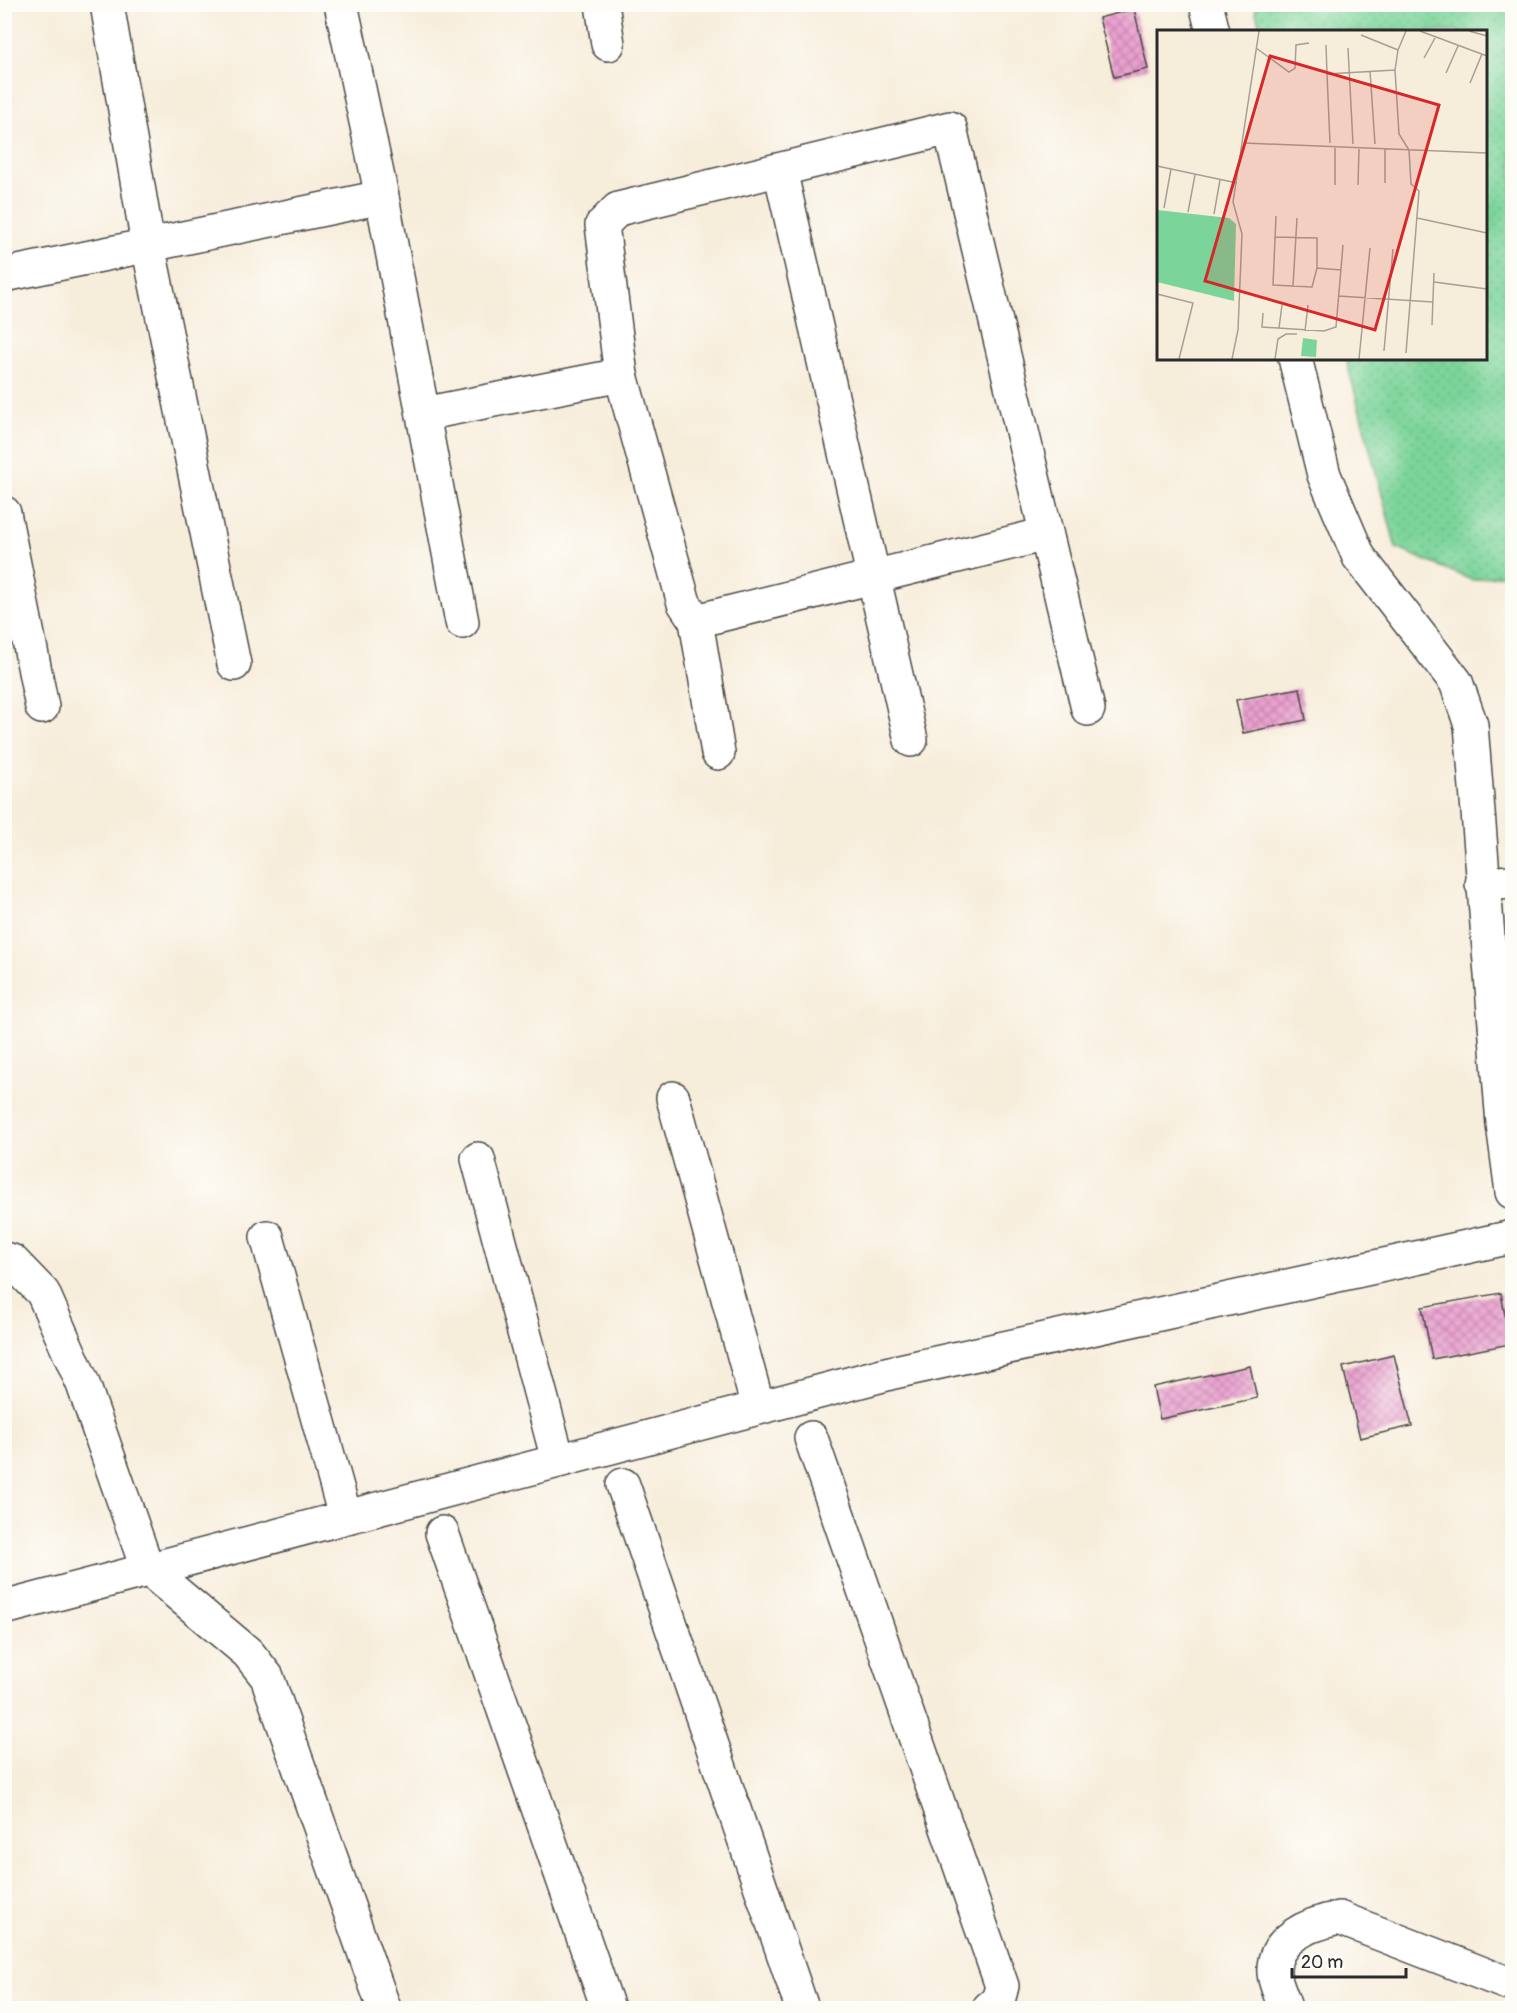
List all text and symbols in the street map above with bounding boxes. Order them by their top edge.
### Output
inset map [1157,30,1487,360]
scale bar [1292,1941,1406,1979]
text: 20 m [1301,1951,1343,1974]

